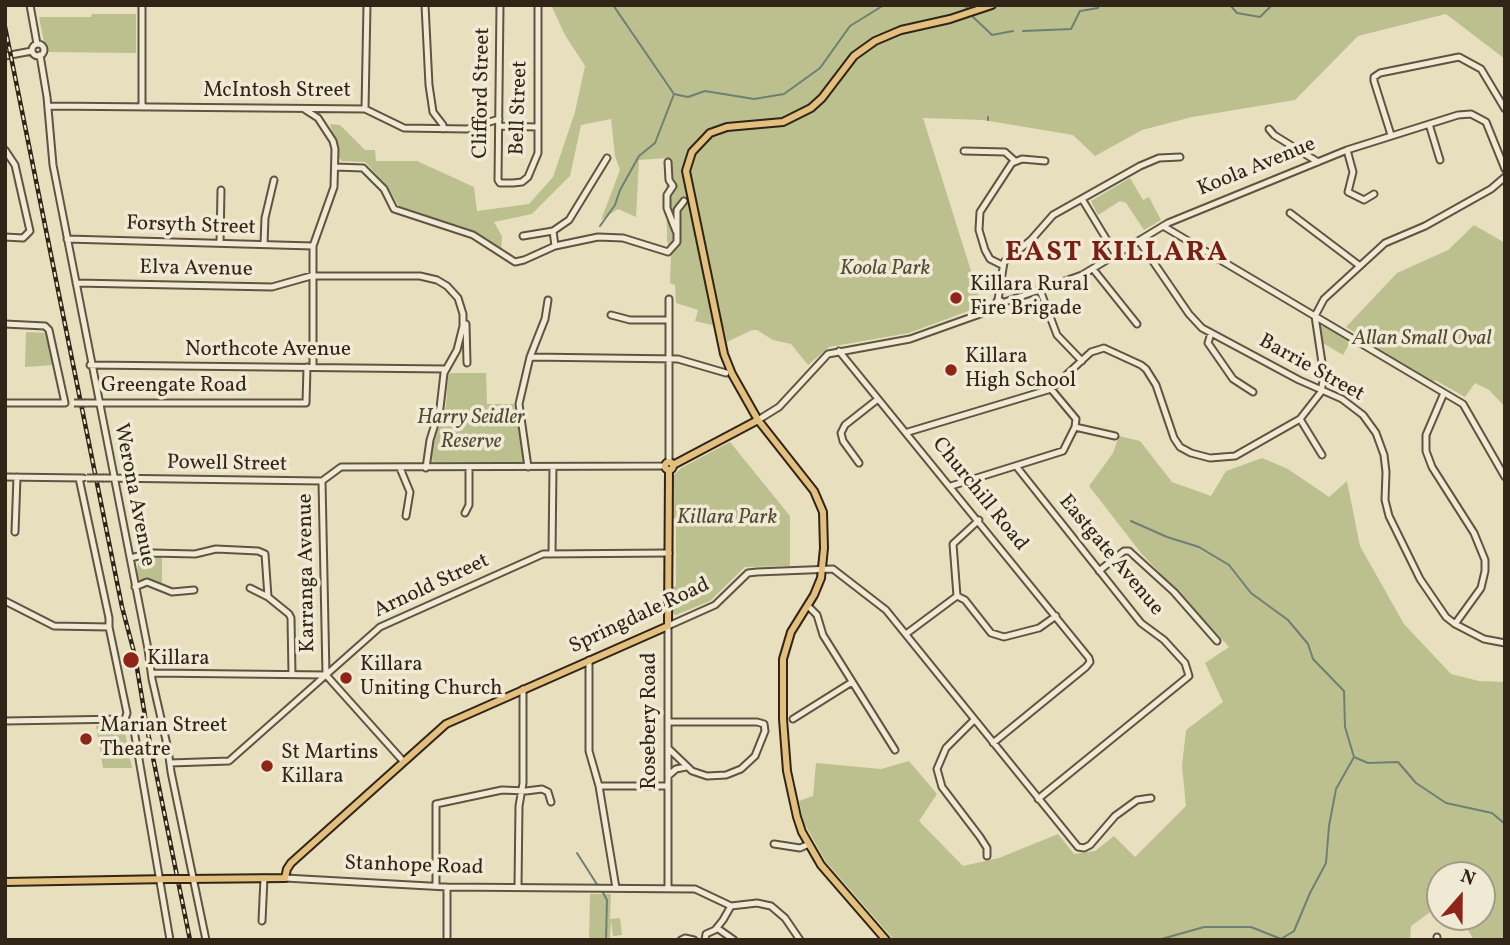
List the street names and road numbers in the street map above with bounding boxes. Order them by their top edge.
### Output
street label: Clifford Street [469,27,497,159]
street label: Bell Street [506,60,534,156]
street label: McIntosh Street [203,79,351,105]
street label: Koola Avenue [1194,133,1320,203]
street label: Forsyth Street [126,212,256,242]
street label: Elva Avenue [139,256,253,284]
street label: Barrie Street [1254,330,1368,408]
street label: Northcote Avenue [185,338,351,364]
street label: Greengate Road [101,374,247,400]
street label: Werona Avenue [107,421,159,569]
street label: Churchill Road [926,433,1032,557]
street label: Powell Street [167,451,287,479]
street label: Eastgate Avenue [1052,490,1168,622]
street label: Karranga Avenue [294,493,322,653]
street label: Arnold Street [370,549,494,625]
street label: Springdale Road [566,573,714,661]
street label: Rosebery Road [638,652,664,790]
street label: Stanhope Road [344,852,484,882]

